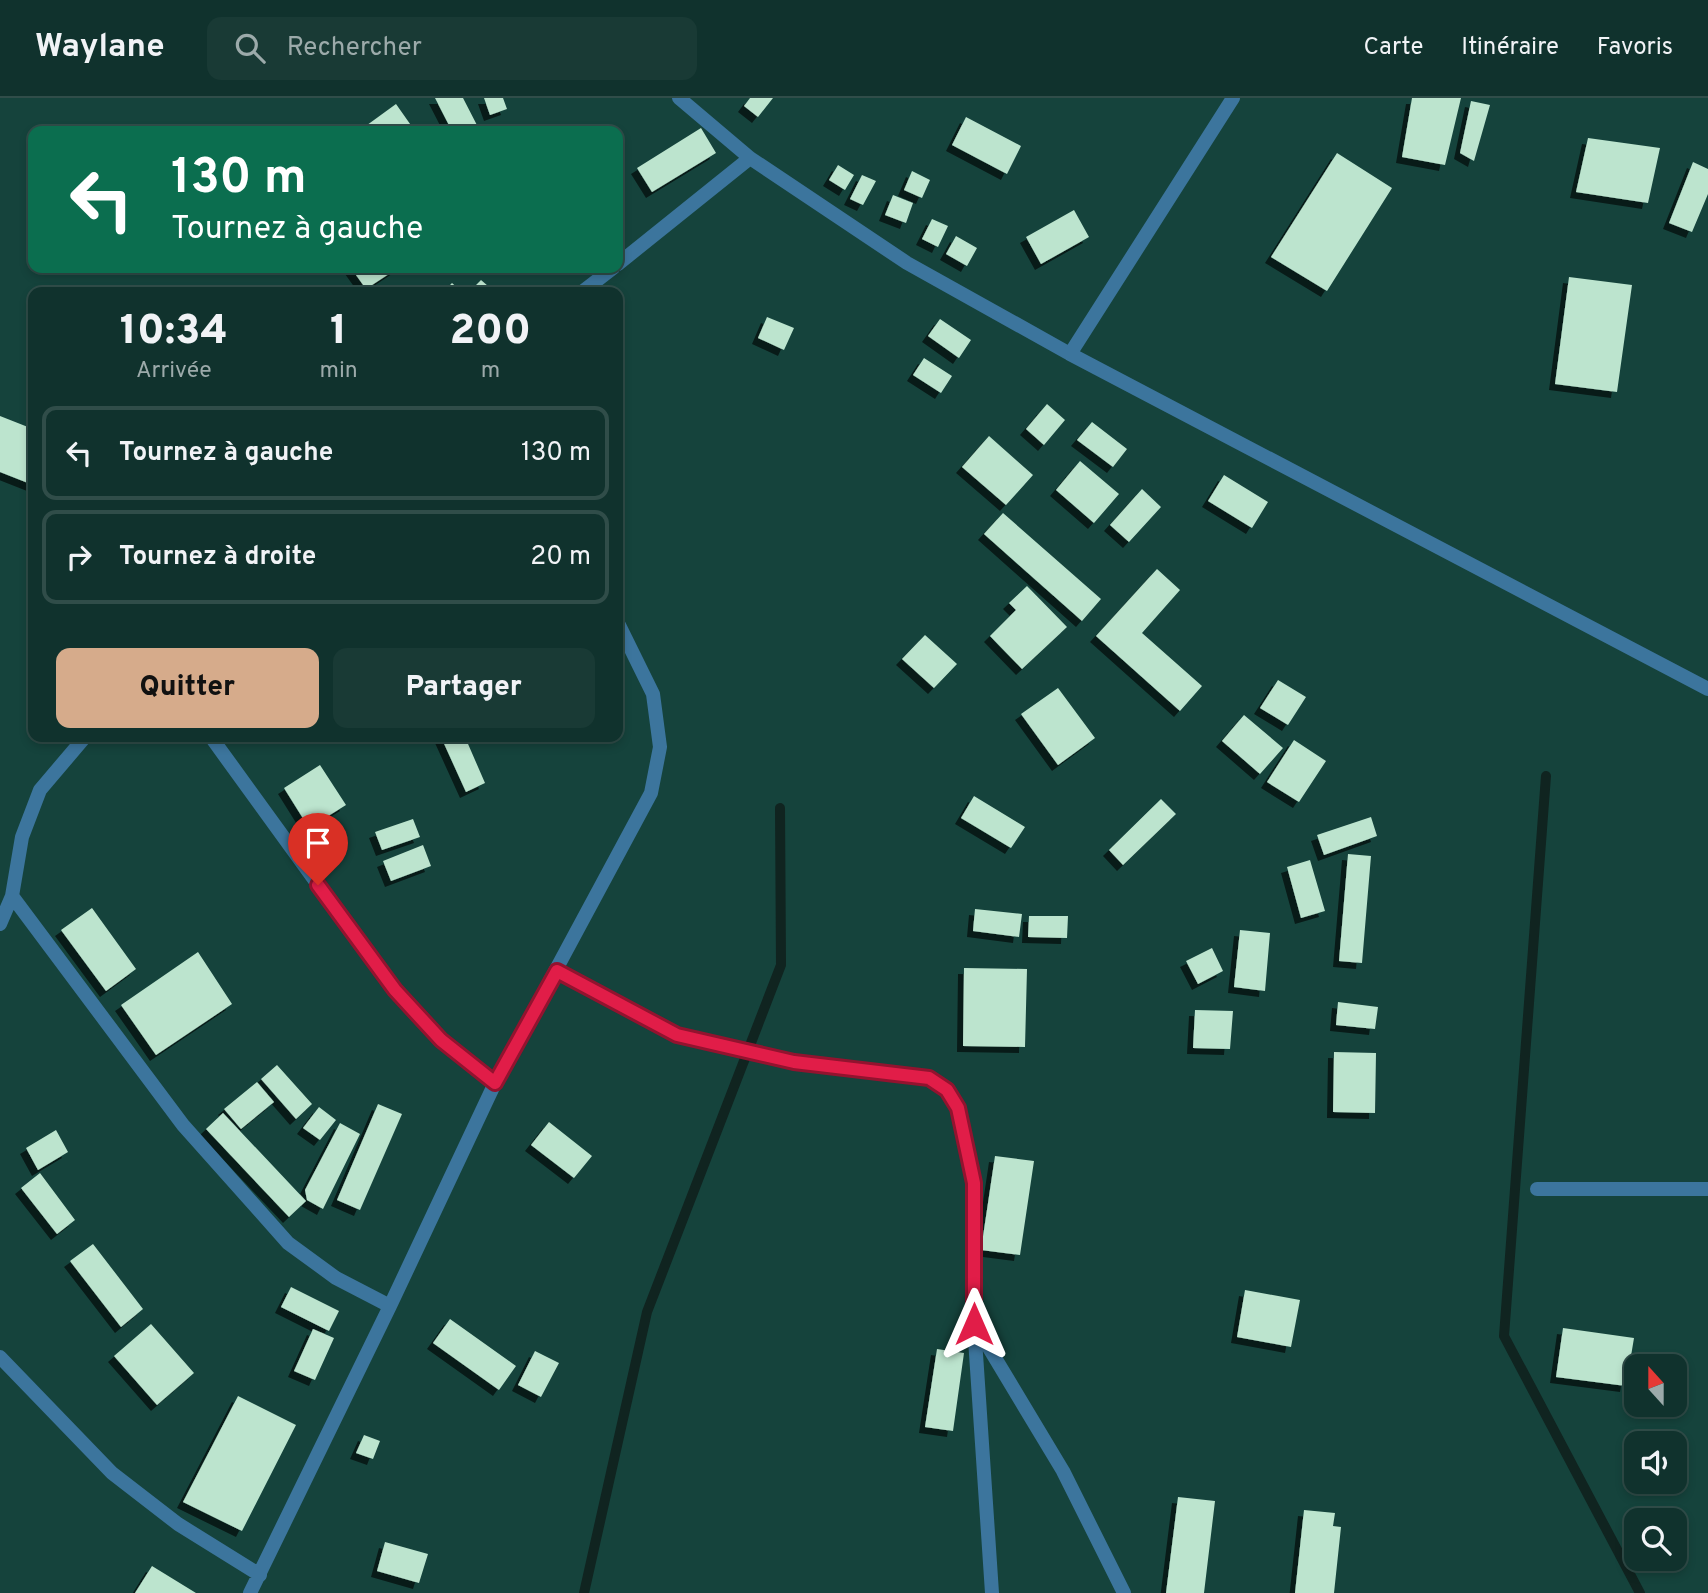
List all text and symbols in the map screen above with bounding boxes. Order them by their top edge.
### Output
search box [207,17,697,80]
text: Waylane [35,27,165,69]
icon: search [231,29,269,67]
text: Rechercher [287,32,422,65]
text: Carte [1363,33,1423,63]
text: Itinéraire [1461,33,1559,63]
text: Favoris [1597,33,1673,63]
text: 130 m [171,149,307,211]
icon: left [56,154,147,245]
text: Tournez à gauche [171,210,423,250]
text: 10:34 [120,306,228,359]
text: 1 [330,306,347,359]
text: 200 [450,306,531,359]
text: Arrivée [136,357,212,386]
text: min [319,357,358,386]
text: m [481,357,500,386]
icon: left [60,434,98,472]
text: Tournez à gauche [119,437,333,470]
text: 130 m [521,437,591,470]
icon: right [60,538,98,576]
text: Tournez à droite [119,541,316,574]
text: 20 m [530,541,591,574]
button: Quitter [56,648,319,728]
button: Partager [333,648,595,728]
pin [288,813,348,885]
icon: arrive [299,824,337,862]
position arrow [937,1287,1011,1361]
north arrow [1624,1354,1687,1418]
map controls [1624,1354,1687,1571]
button: sound [1624,1431,1687,1494]
button: search [1624,1508,1687,1571]

